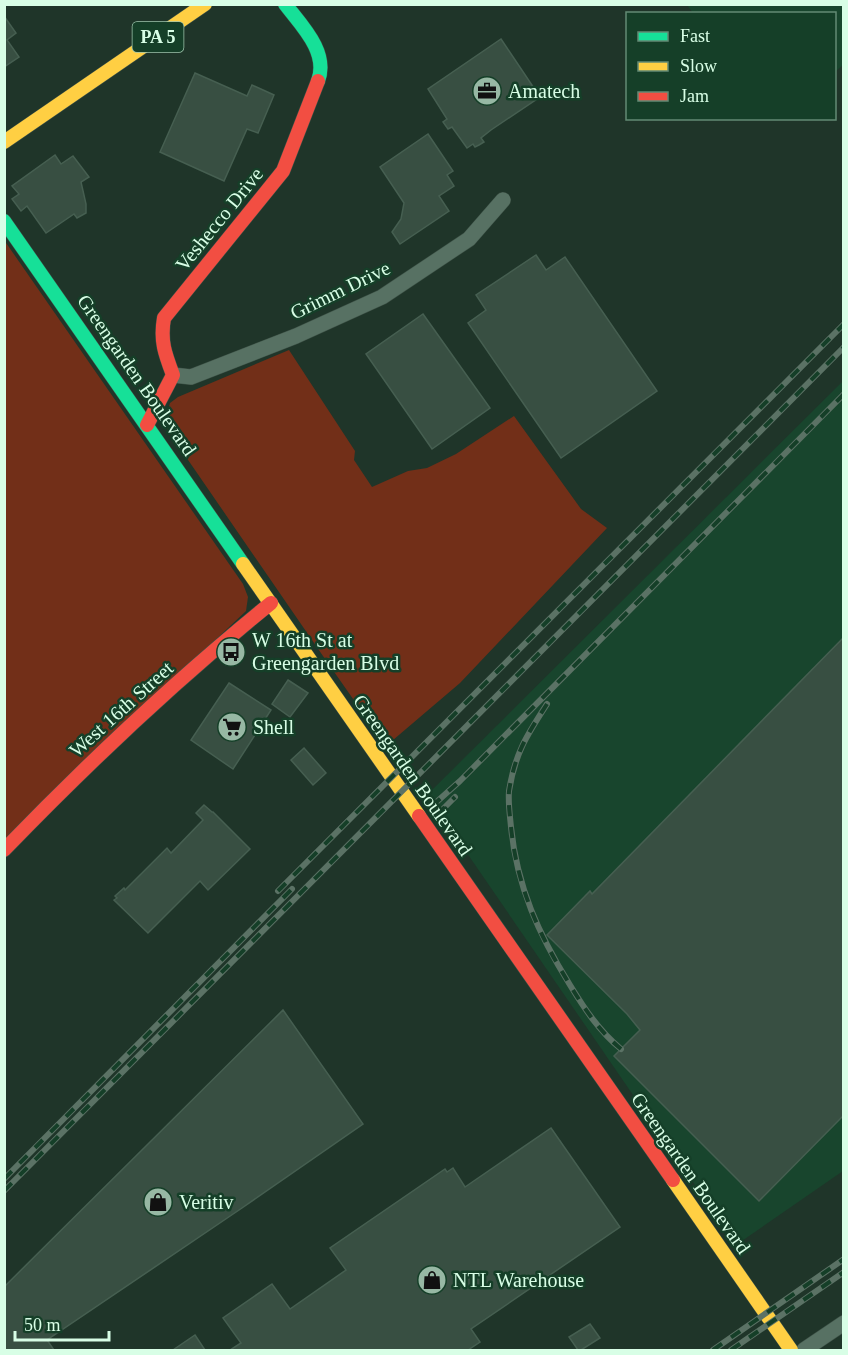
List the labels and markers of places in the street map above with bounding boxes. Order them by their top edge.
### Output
office icon: Amatech [471,75,503,107]
place label: Amatech [508,80,580,102]
place label: W 16th St at Greengarden Blvd [252,629,399,675]
bus stop icon: W 16th St at Greengarden Blvd [215,636,247,668]
supermarket icon: Shell [216,711,248,743]
place label: Shell [253,716,295,738]
shop icon: Veritiv [142,1186,174,1218]
place label: Veritiv [179,1191,233,1213]
shop icon: NTL Warehouse [416,1264,448,1296]
place label: NTL Warehouse [453,1269,584,1291]

